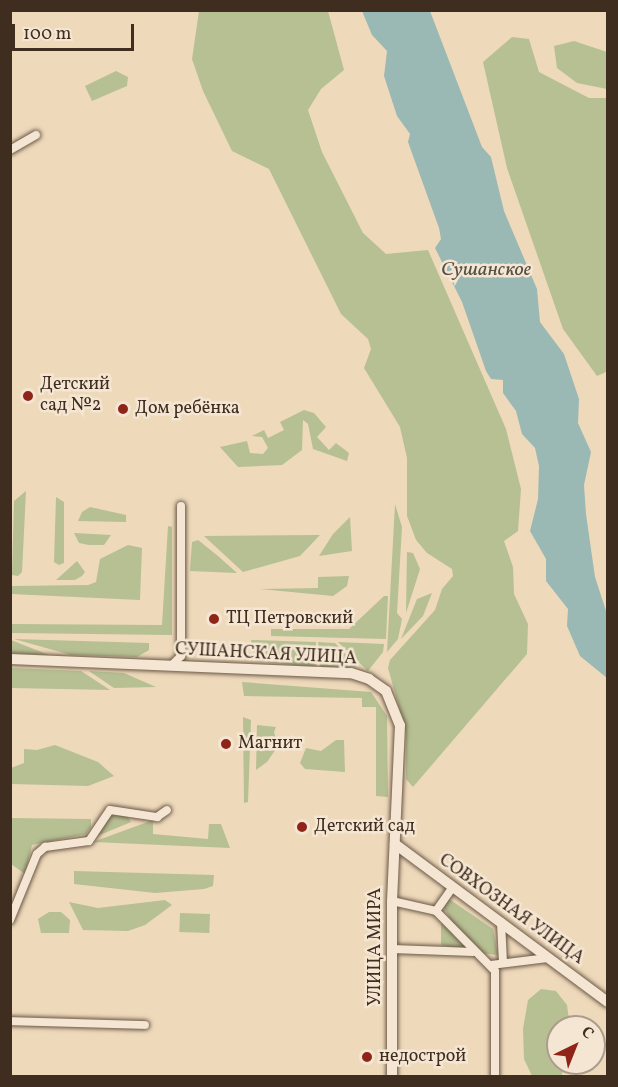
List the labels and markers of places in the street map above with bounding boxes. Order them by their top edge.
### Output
place label: Детский сад №2 [40,375,110,418]
marker: Детский сад №2 [21,389,35,403]
place label: Дом ребёнка [135,398,240,420]
marker: Дом ребёнка [116,402,130,416]
place label: ТЦ Петровский [226,608,353,630]
marker: ТЦ Петровский [207,612,221,626]
place label: Магнит [238,733,302,755]
marker: Магнит [219,737,233,751]
place label: Детский сад [314,816,415,838]
marker: Детский сад [295,820,309,834]
place label: недострой [379,1046,466,1068]
marker: недострой [360,1050,374,1064]

